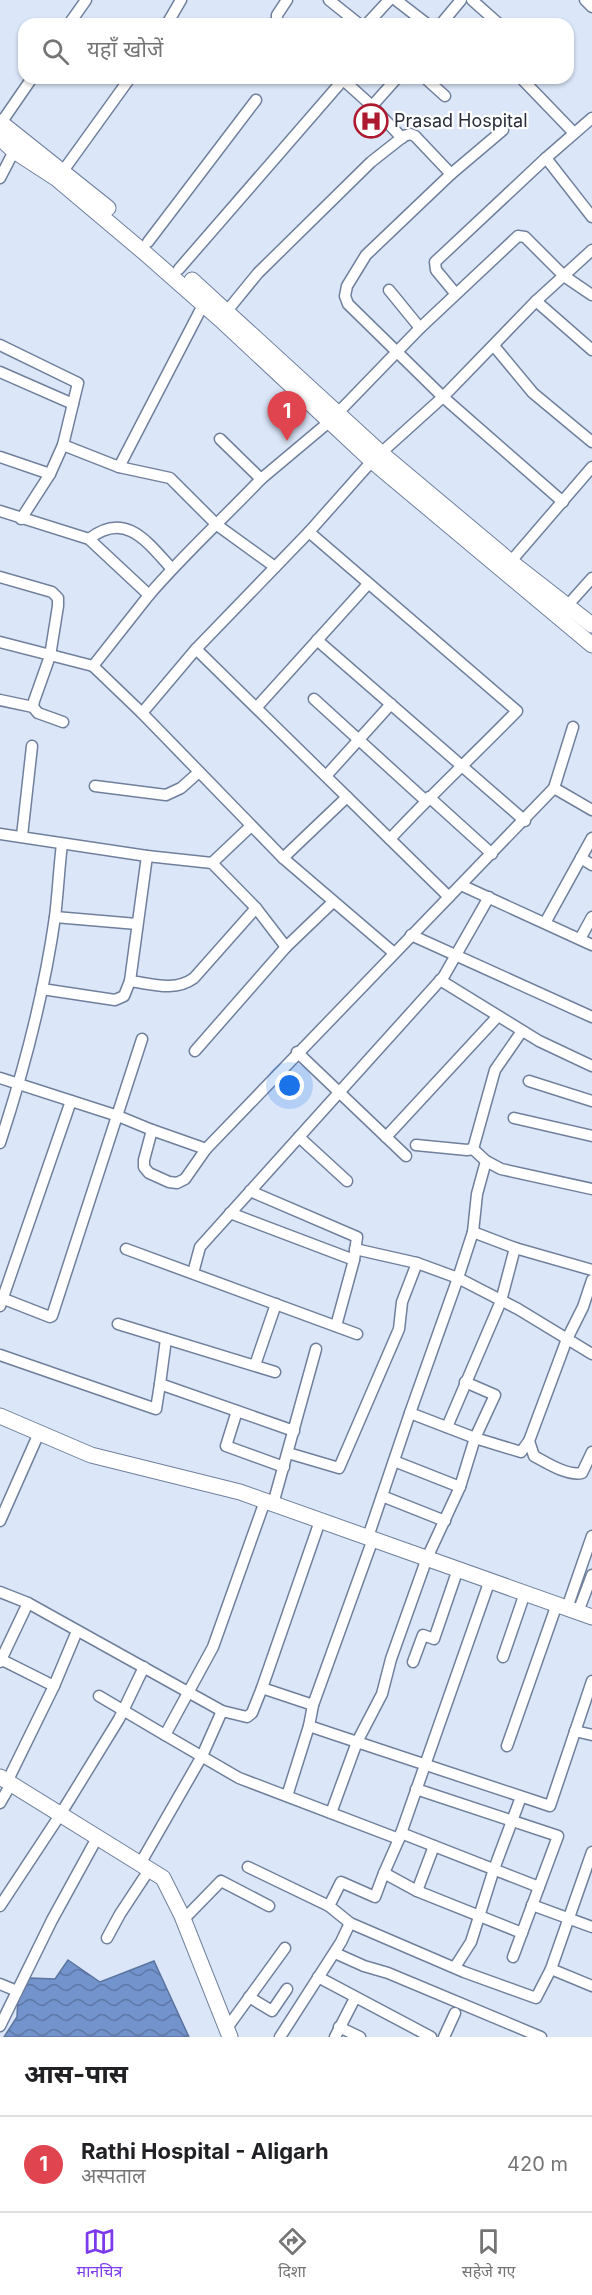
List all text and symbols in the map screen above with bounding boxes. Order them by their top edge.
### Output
search box [18,18,574,84]
icon: search [39,35,72,68]
text: यहाँ खोजें [87,36,163,62]
hospital icon: Prasad Hospital [353,103,389,139]
place label: Prasad Hospital [394,110,528,131]
pin: 1 [268,392,306,441]
your location [275,1071,304,1100]
text: आस-पास [24,2058,128,2089]
text: Rathi Hospital - Aligarh [81,2138,329,2164]
text: 1 [39,2152,48,2176]
text: 420 m [507,2152,568,2176]
text: अस्पताल [81,2164,146,2188]
tab: मानचित्र [77,2225,122,2284]
tab: दिशा [276,2225,309,2284]
tab: सहेजे गए [462,2225,515,2284]

